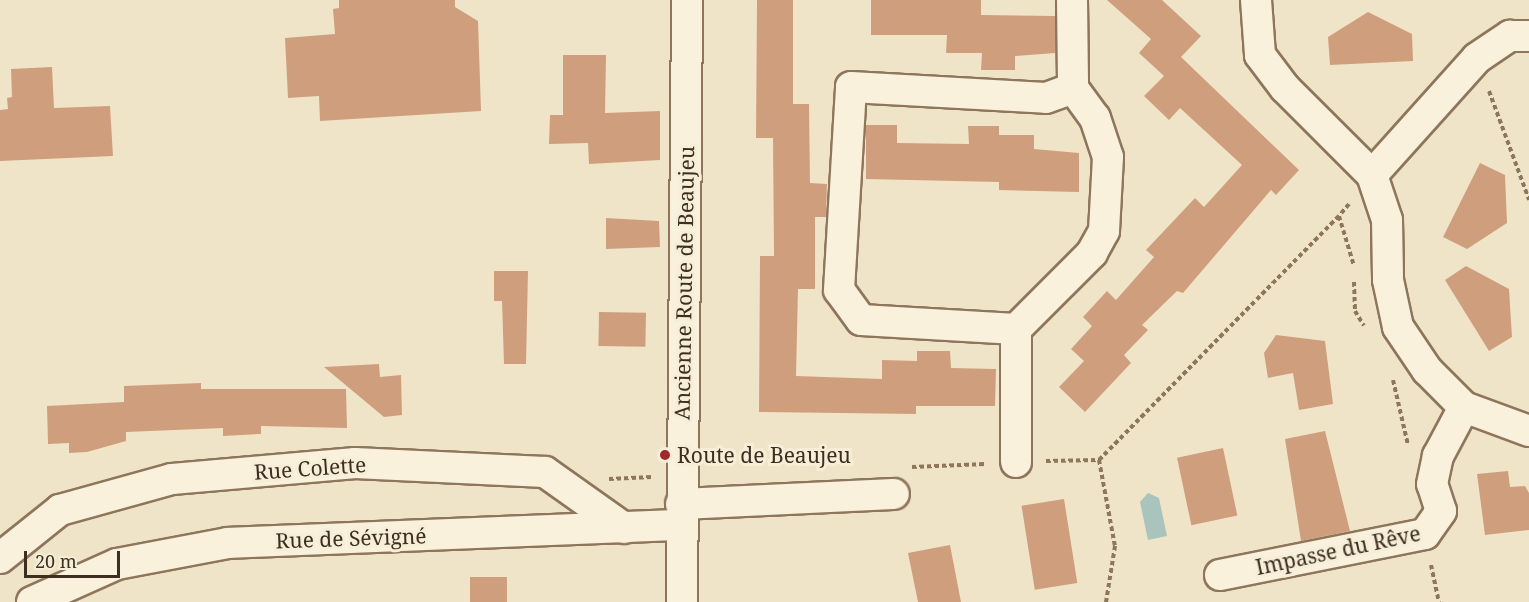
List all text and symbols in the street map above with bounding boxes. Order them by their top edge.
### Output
street label: Ancienne Route de Beaujeu [669,146,699,420]
place label: Route de Beaujeu [677,442,851,468]
marker: Route de Beaujeu [658,448,672,462]
street label: Rue Colette [253,452,367,484]
street label: Impasse du Rêve [1253,520,1423,580]
street label: Rue de Sévigné [275,523,427,553]
scale bar [27,539,123,577]
text: 20 m [35,549,77,573]

